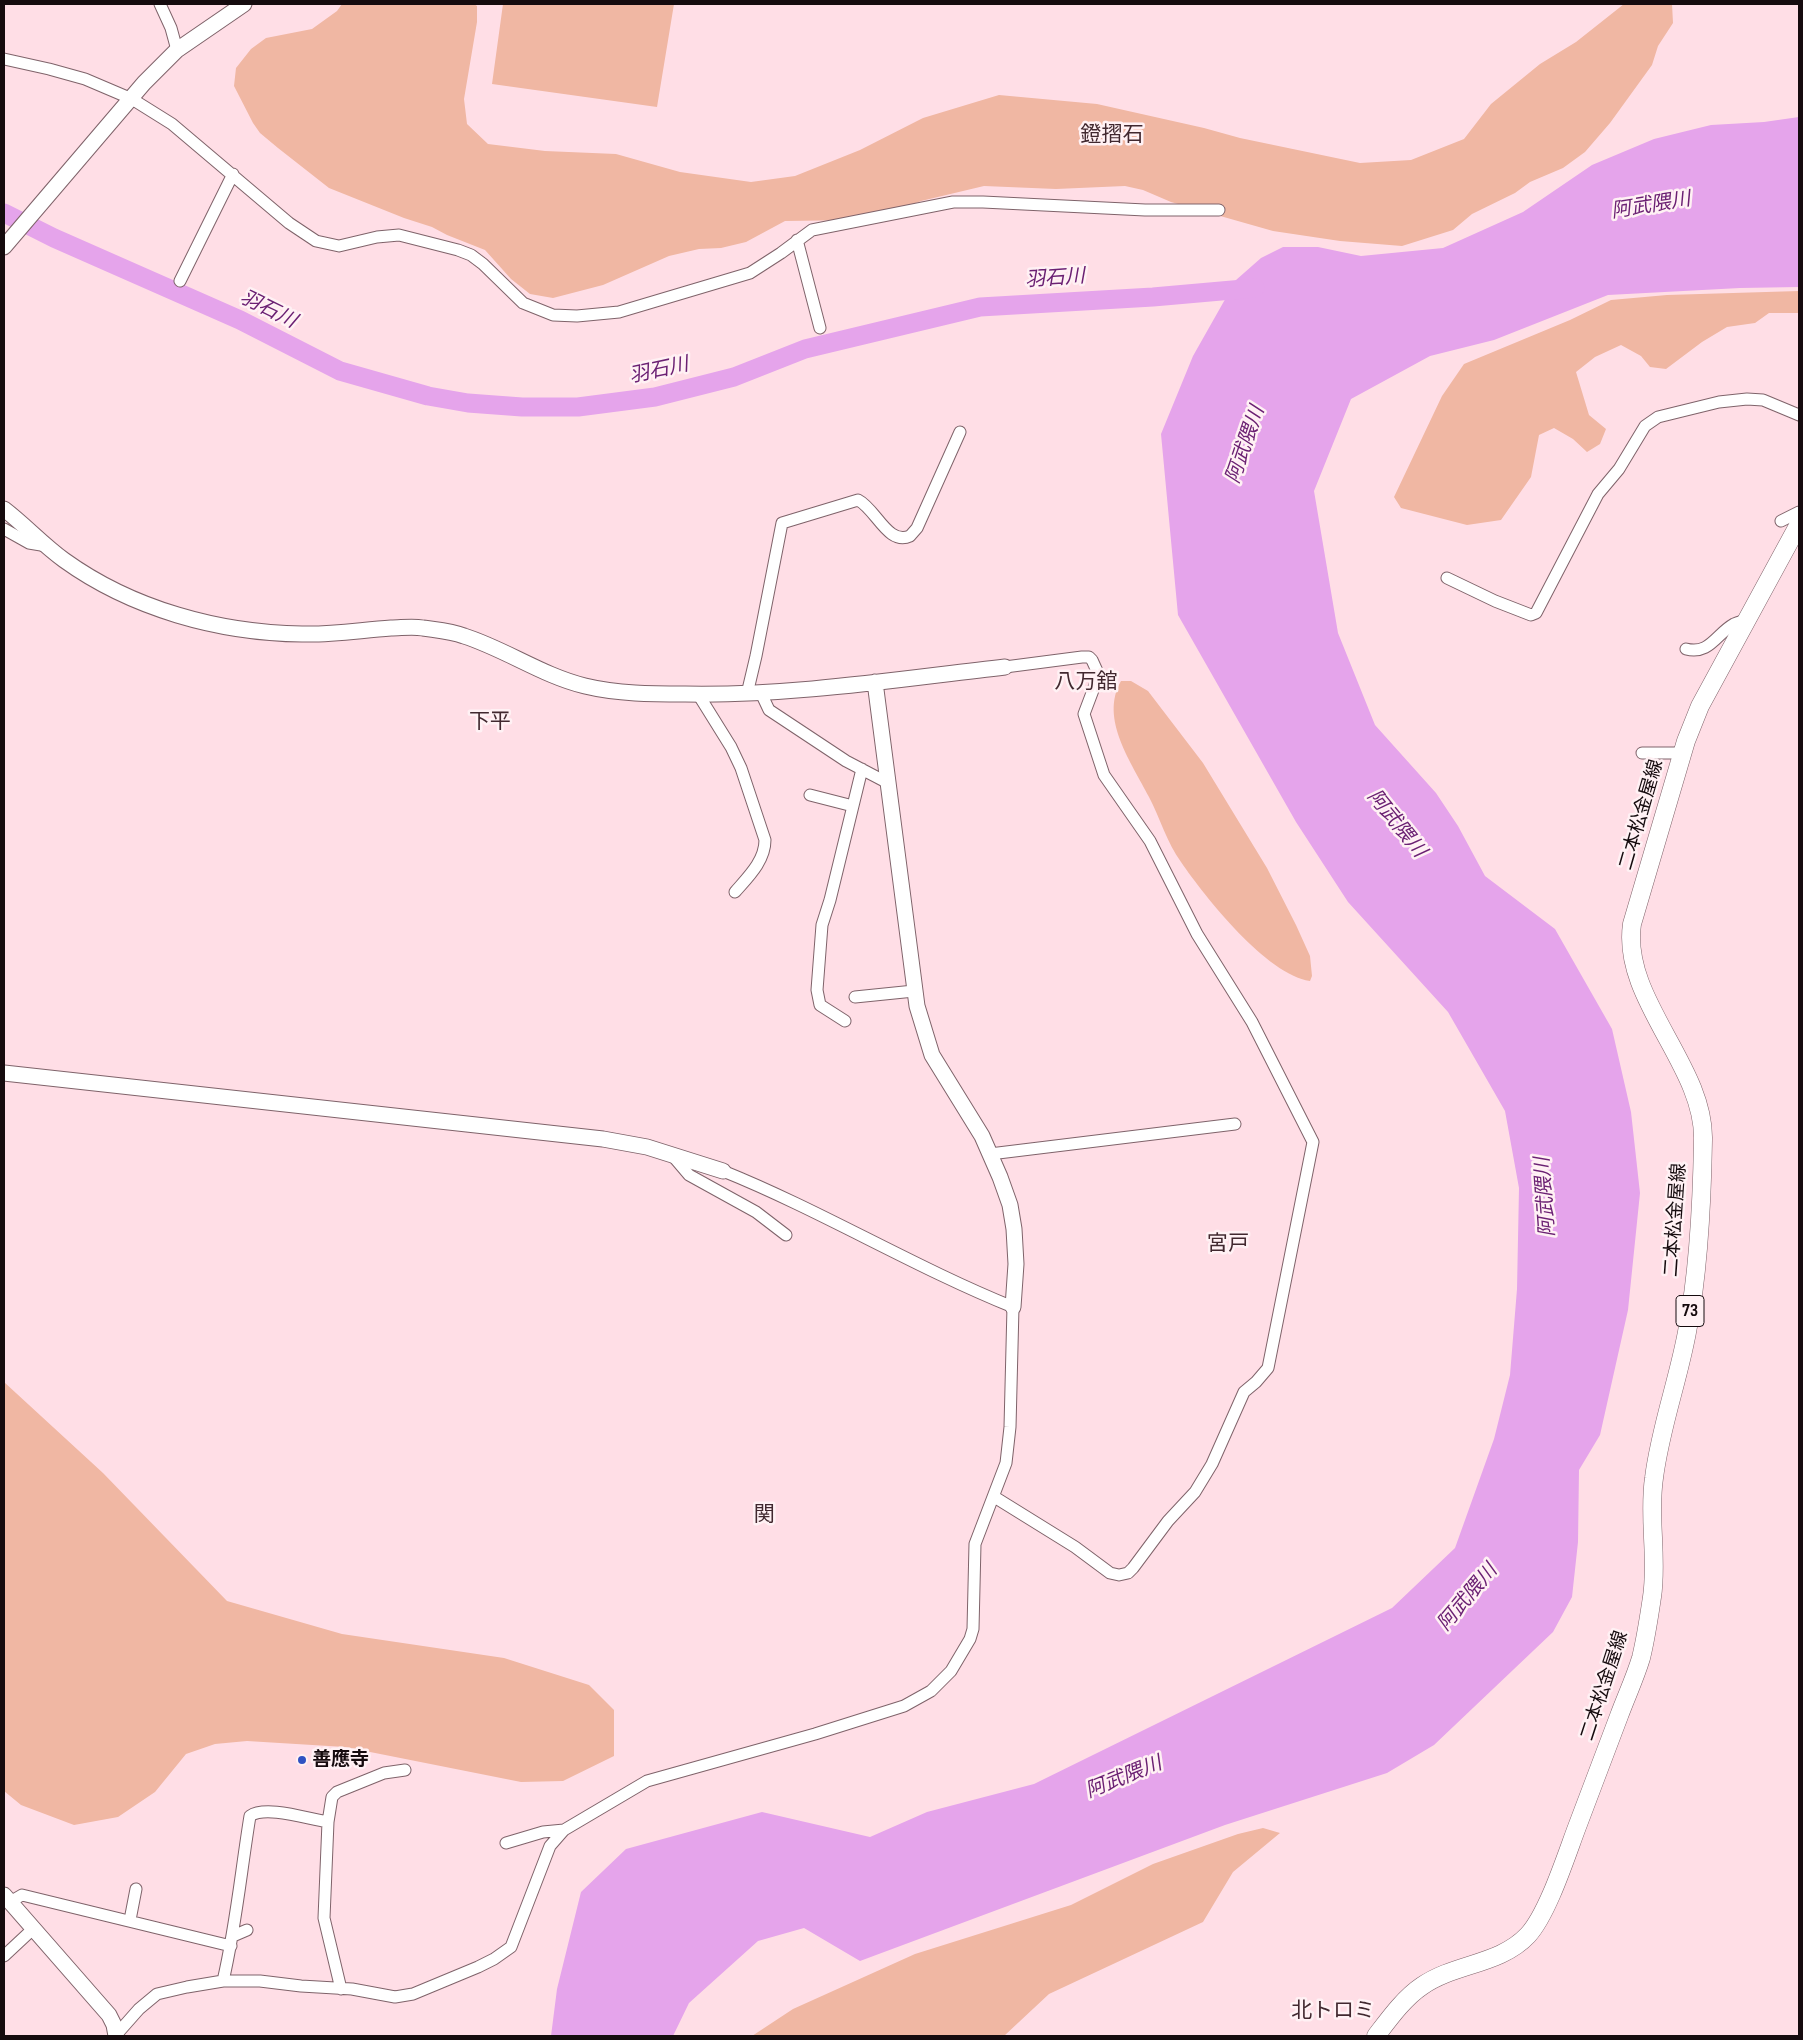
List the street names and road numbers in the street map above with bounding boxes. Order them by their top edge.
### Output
street label: 二本松金屋線 [1615,757,1669,873]
street label: 二本松金屋線 [1661,1162,1691,1278]
road number: 73 [1676,1295,1704,1326]
street label: 二本松金屋線 [1577,1628,1633,1744]

